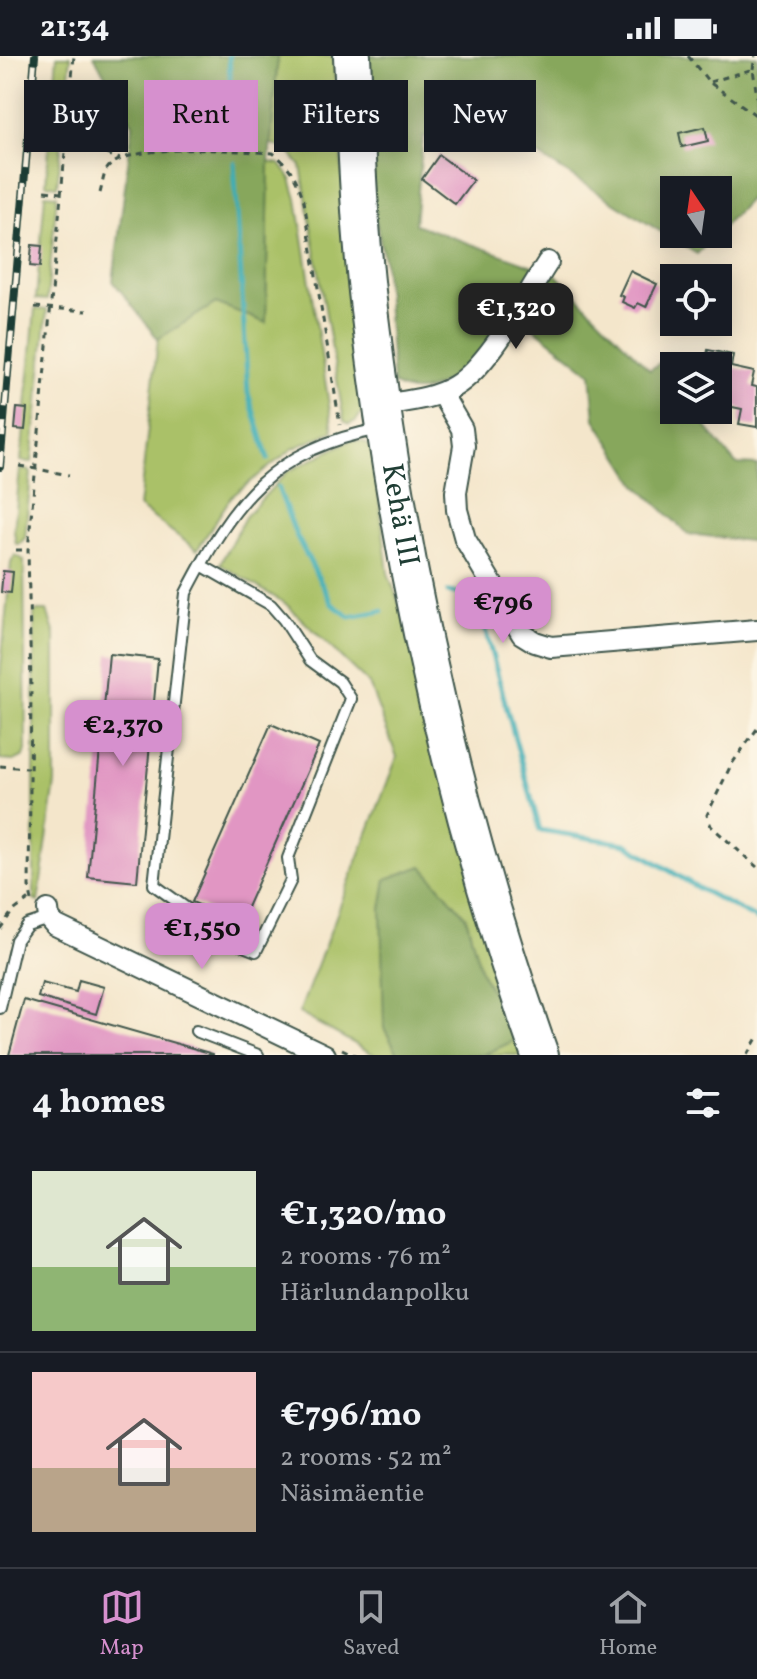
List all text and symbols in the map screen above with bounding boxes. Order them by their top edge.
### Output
text: 21:34 [40,7,110,49]
chip: Buy [24,80,128,152]
chip: Rent [144,80,258,152]
chip: Filters [274,80,408,152]
chip: New [424,80,536,152]
north arrow [660,176,732,248]
map controls [660,176,732,424]
button: locate [660,264,732,336]
pin: €1,320 [451,283,581,351]
text: €1,320 [476,291,556,327]
button: layers [660,352,732,424]
street label: Kehä III [370,460,429,570]
pin: €796 [456,577,550,645]
text: €796 [473,585,533,621]
pin: €2,370 [58,700,188,768]
text: €2,370 [83,708,163,744]
pin: €1,550 [137,903,267,971]
text: €1,550 [163,911,241,947]
text: 4 homes [32,1080,166,1127]
icon: filters [681,1081,725,1125]
text: €1,320/mo [280,1192,447,1239]
icon: home [96,1203,192,1299]
text: 2 rooms · 76 m² [280,1239,451,1275]
text: Härlundanpolku [280,1275,470,1311]
text: €796/mo [280,1393,422,1440]
icon: home [96,1404,192,1500]
text: 2 rooms · 52 m² [280,1440,452,1476]
text: Näsimäentie [280,1476,424,1512]
tab: Map [100,1585,144,1664]
tab: Saved [343,1585,400,1664]
tab: Home [599,1585,657,1664]

